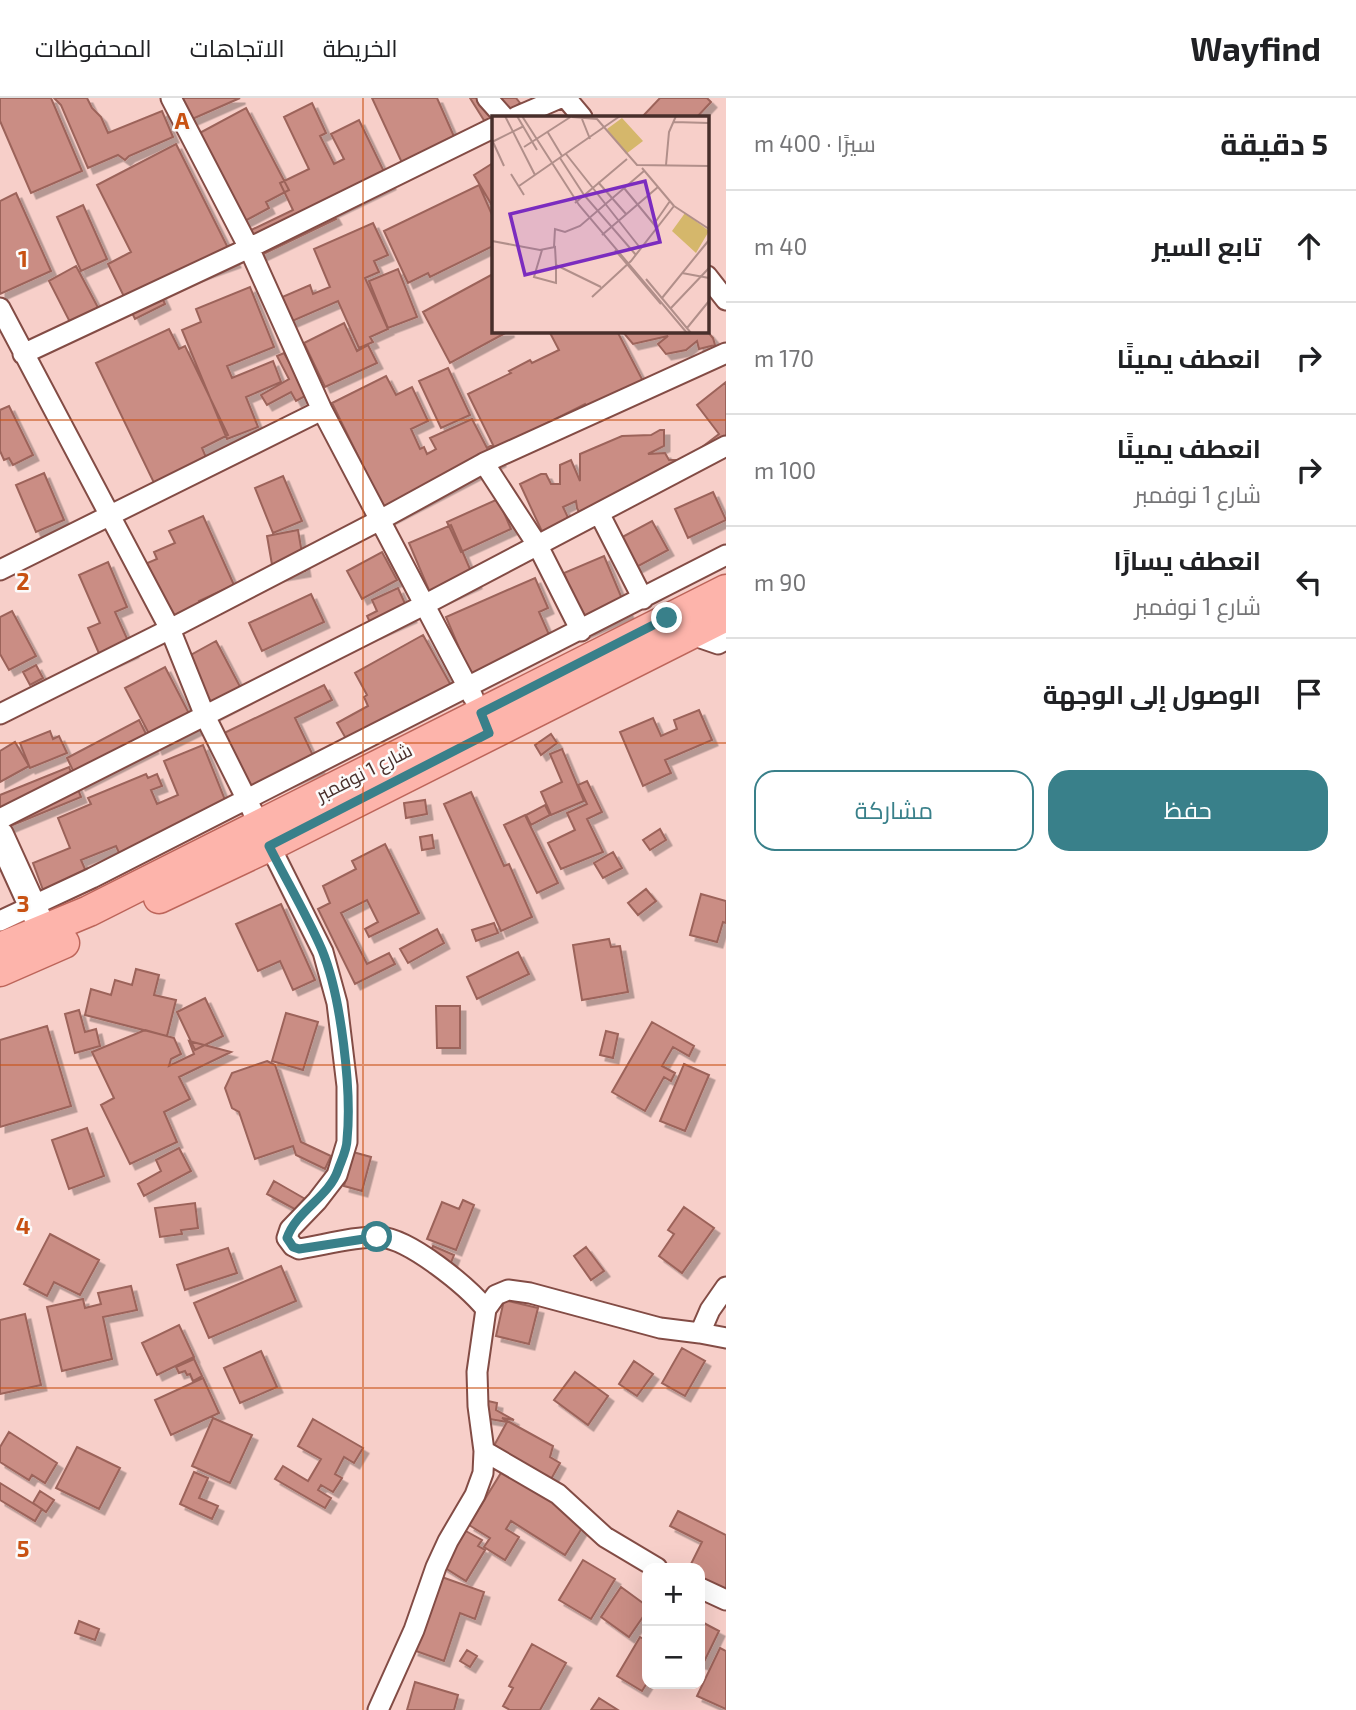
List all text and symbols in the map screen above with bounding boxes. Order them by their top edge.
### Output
text: Wayfind [1190,28,1321,68]
text: المحفوظات [35,33,152,62]
text: الاتجاهات [190,33,285,62]
text: الخريطة [323,33,398,62]
text: A [174,106,190,134]
inset map [492,116,708,332]
text: 5 دقيقة [1220,125,1328,161]
text: سيرًا · 400 m [754,129,876,157]
icon: ahead [1290,227,1328,265]
text: تابع السير [1152,230,1261,261]
text: 40 m [754,232,807,260]
text: 1 [18,244,28,272]
icon: right [1290,339,1328,377]
text: انعطف يمينًا [1117,342,1261,373]
text: 170 m [754,344,814,372]
text: انعطف يمينًا [1117,432,1261,463]
icon: right [1290,451,1328,489]
text: 100 m [754,456,816,484]
text: شارع 1 نوفمبر [1134,480,1261,508]
text: انعطف يسارًا [1114,544,1261,575]
icon: left [1290,563,1328,601]
text: 2 [16,567,30,595]
text: 90 m [754,568,806,596]
text: شارع 1 نوفمبر [1134,592,1261,620]
route end [651,602,682,633]
icon: arrive [1290,675,1328,713]
text: الوصول إلى الوجهة [1043,678,1261,709]
street label: شارع 1 نوفمبر [311,738,417,809]
button: مشاركة [754,770,1034,851]
button: حفظ [1048,770,1328,851]
text: 3 [16,889,30,917]
text: 4 [16,1211,30,1239]
route start [361,1221,392,1252]
text: 5 [17,1534,29,1562]
map controls [642,1563,705,1689]
button: + [642,1563,705,1626]
button: − [642,1626,705,1689]

